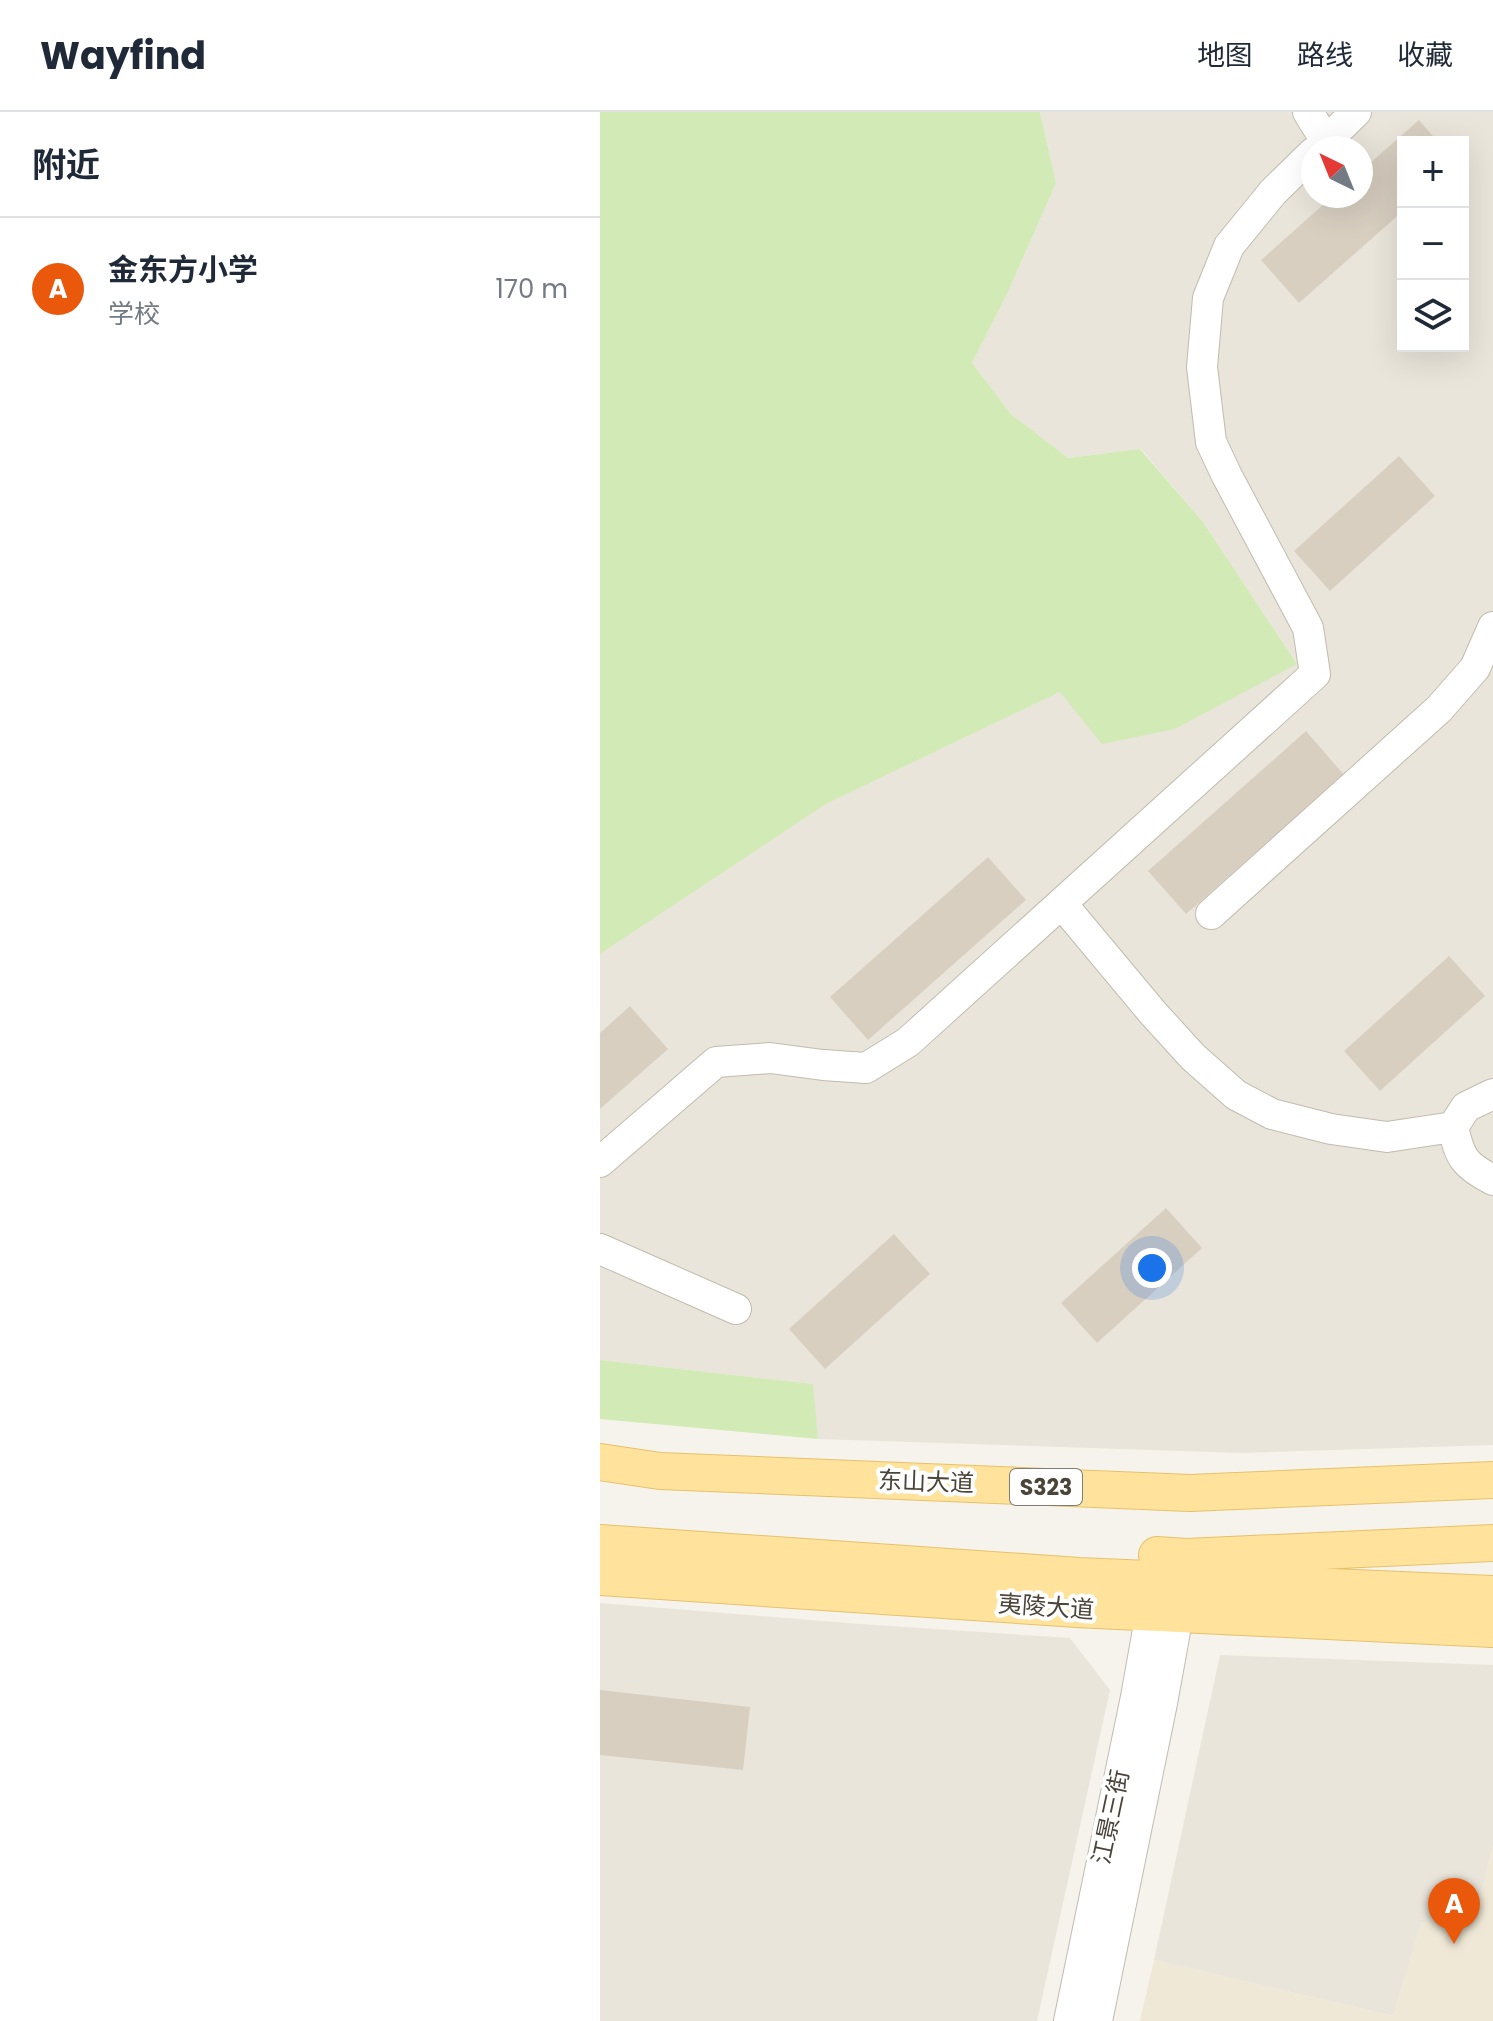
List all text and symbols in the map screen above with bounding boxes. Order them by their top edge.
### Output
text: Wayfind [40,29,206,82]
text: 地图 [1197,36,1253,75]
text: 路线 [1297,36,1353,75]
text: 收藏 [1397,36,1453,75]
north arrow [1301,136,1373,208]
map controls [1397,136,1469,352]
button: + [1397,136,1469,208]
text: 附近 [32,141,100,189]
button: − [1397,208,1469,280]
text: 金东方小学 [108,248,258,291]
text: A [48,271,68,307]
text: 170 m [495,271,568,307]
button: layers [1397,280,1469,352]
text: 学校 [108,296,160,332]
your location [1132,1248,1172,1288]
street label: 东山大道 [877,1463,975,1500]
road number: S323 [1010,1469,1082,1505]
street label: 夷陵大道 [997,1587,1095,1626]
street label: 江景三街 [1084,1767,1137,1867]
pin: A [1428,1878,1480,1944]

